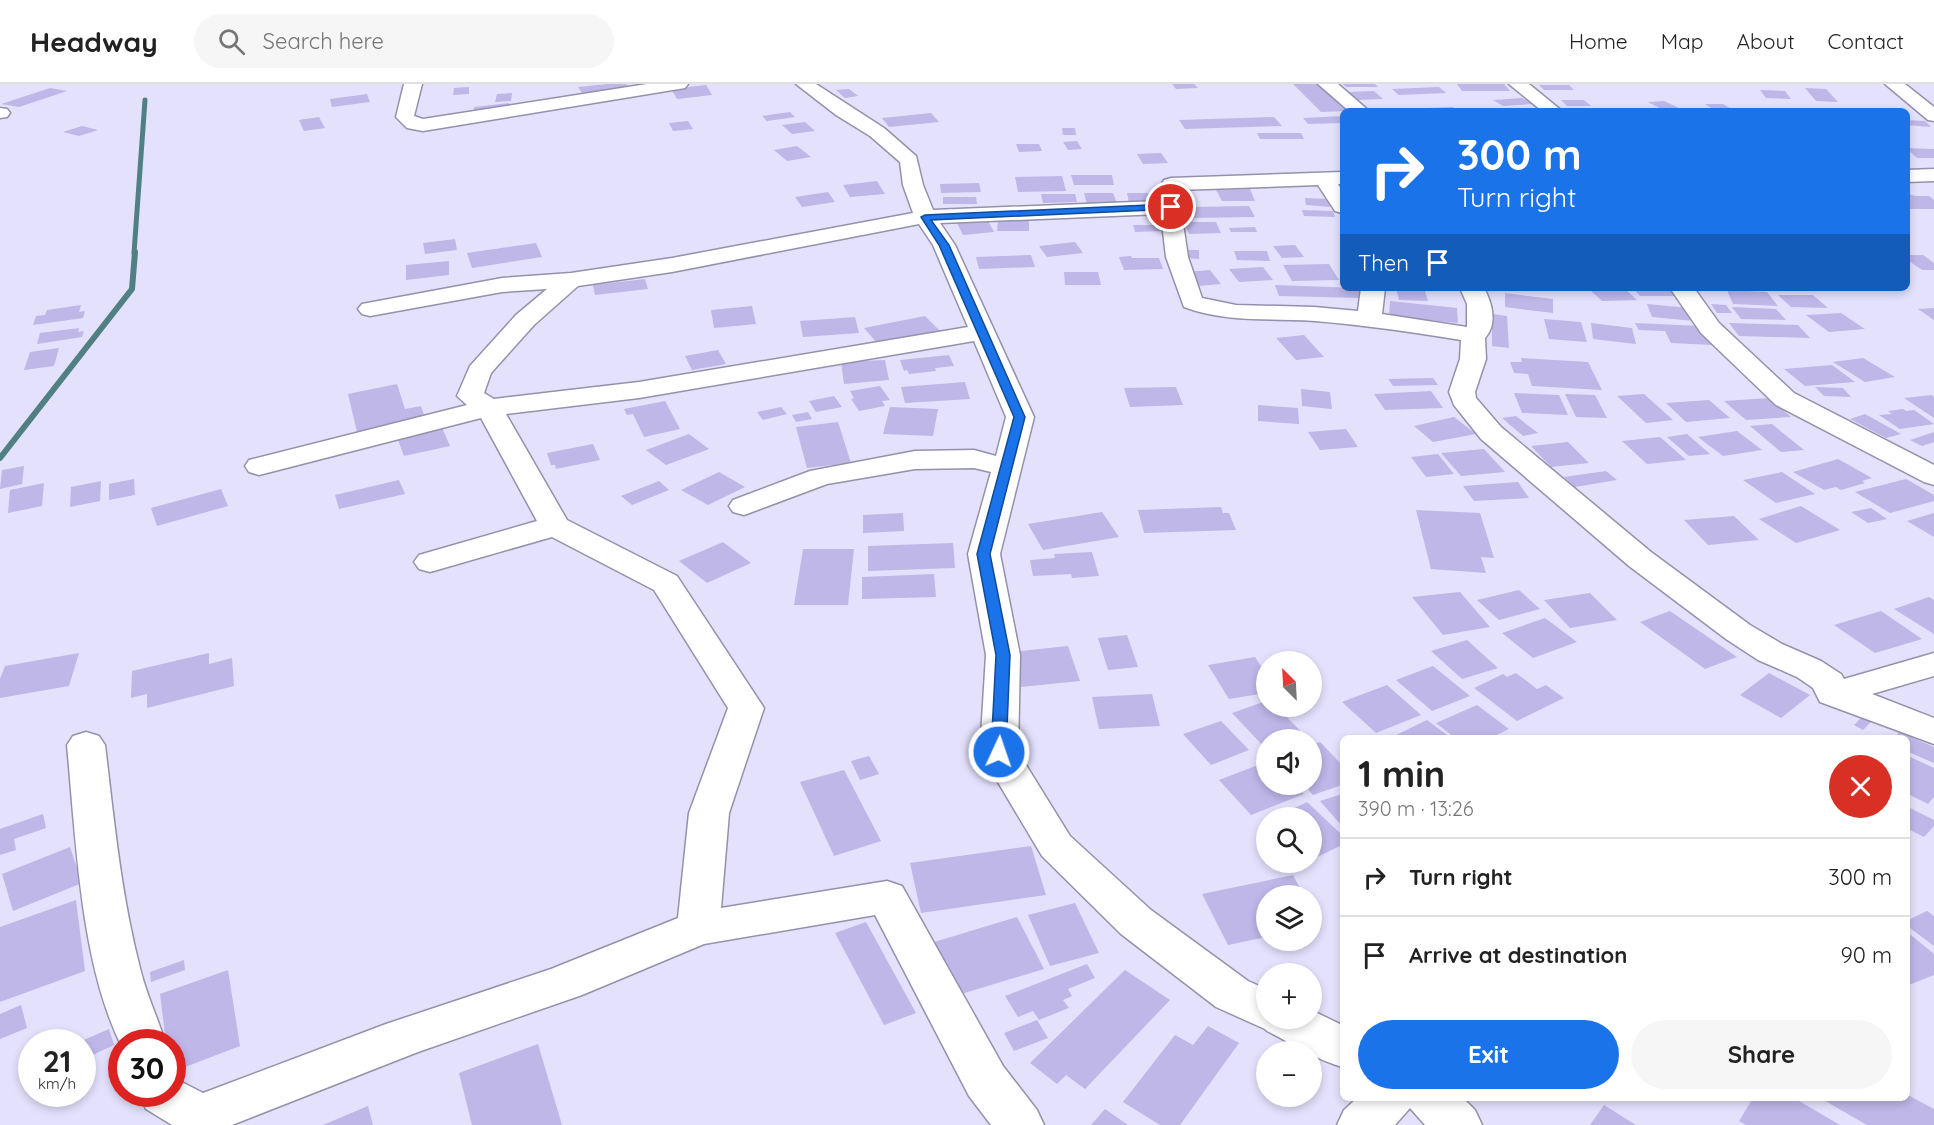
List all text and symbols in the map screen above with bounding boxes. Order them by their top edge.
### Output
search box [194,14,614,68]
text: Headway [30,24,158,59]
icon: search [215,25,248,58]
text: Search here [263,27,384,55]
text: Home [1569,28,1628,54]
text: Map [1661,28,1704,54]
text: About [1737,28,1795,54]
text: Contact [1828,28,1904,54]
text: 300 m [1457,128,1582,181]
icon: right [1358,132,1436,210]
text: Turn right [1457,180,1576,214]
pin [1145,181,1196,232]
icon: arrive [1154,190,1187,223]
icon: arrive [1421,246,1454,279]
text: Then [1358,249,1409,277]
north arrow [1256,651,1322,717]
map controls [1256,651,1322,1107]
position arrow [967,720,1031,784]
button: sound [1256,729,1322,795]
text: 1 min [1358,751,1445,796]
button: close [1829,755,1892,818]
text: 390 m · 13:26 [1358,796,1474,821]
button: search [1256,807,1322,873]
icon: right [1358,861,1391,894]
text: Turn right [1409,863,1513,891]
text: 300 m [1828,863,1892,891]
button: layers [1256,885,1322,951]
icon: arrive [1358,939,1391,972]
text: Arrive at destination [1409,941,1627,969]
text: 90 m [1841,941,1892,969]
button: + [1256,963,1322,1029]
button: Exit [1358,1020,1619,1089]
button: Share [1631,1020,1892,1089]
speed limit sign: 30 [108,1029,186,1107]
button: − [1256,1041,1322,1107]
text: 21 [43,1042,71,1080]
text: km/h [38,1074,76,1093]

